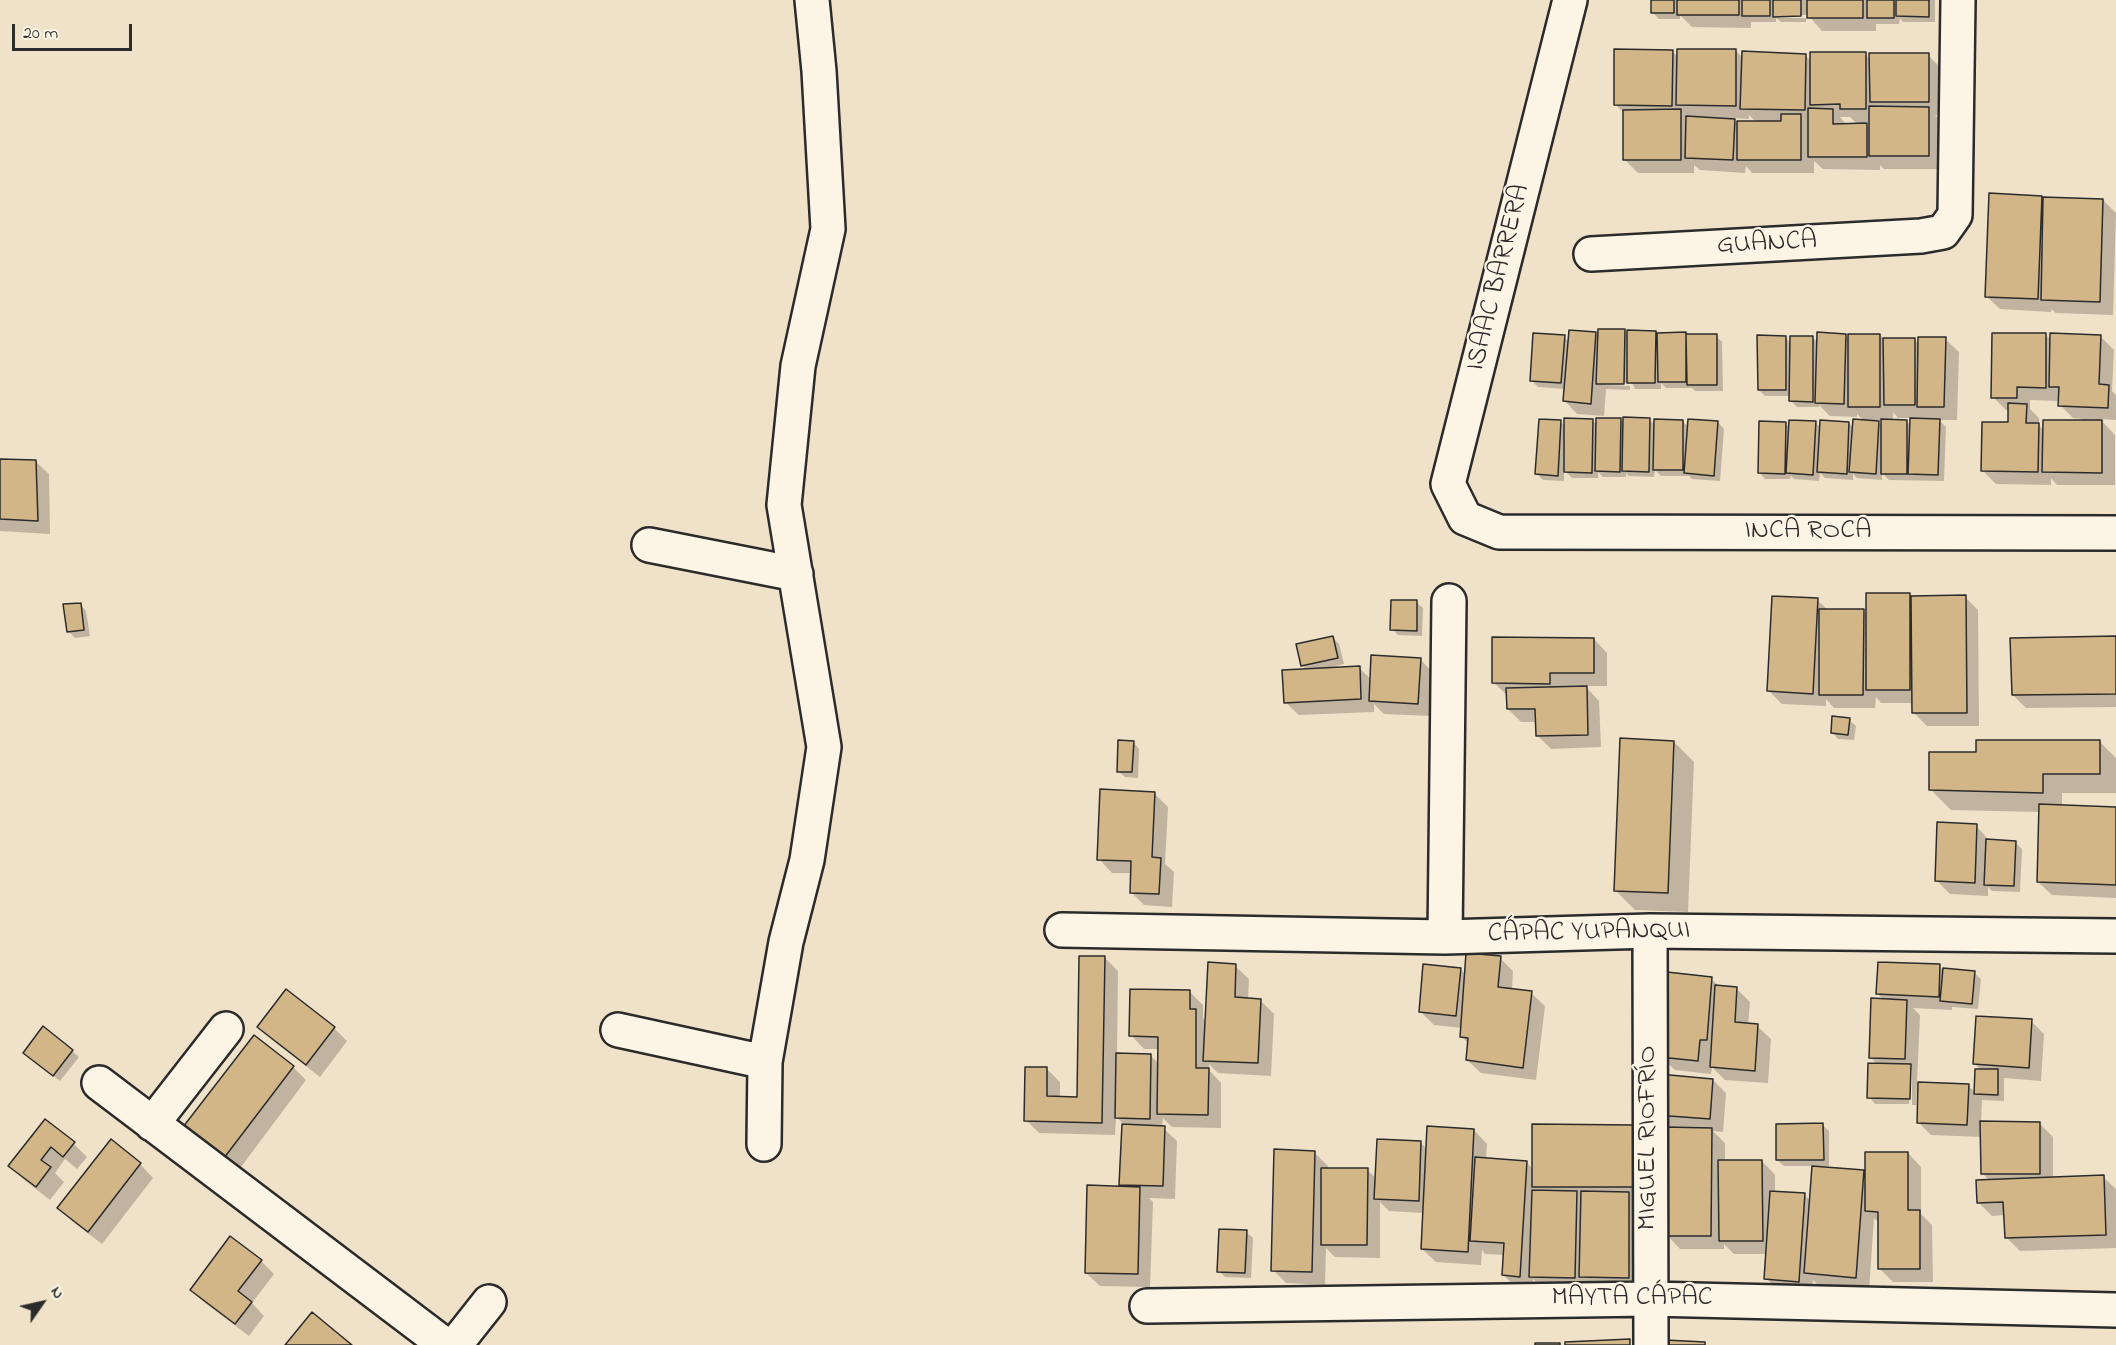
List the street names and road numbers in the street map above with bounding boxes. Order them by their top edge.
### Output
street label: ISAAC BARRERA [1461,181,1539,375]
street label: GUANCA [1716,226,1818,264]
street label: INCA ROCA [1744,517,1872,549]
street label: CÁPAC YUPANQUI [1487,916,1691,952]
street label: MIGUEL RIOFRÍO [1634,1046,1666,1230]
street label: MAYTA CÁPAC [1551,1284,1713,1316]

